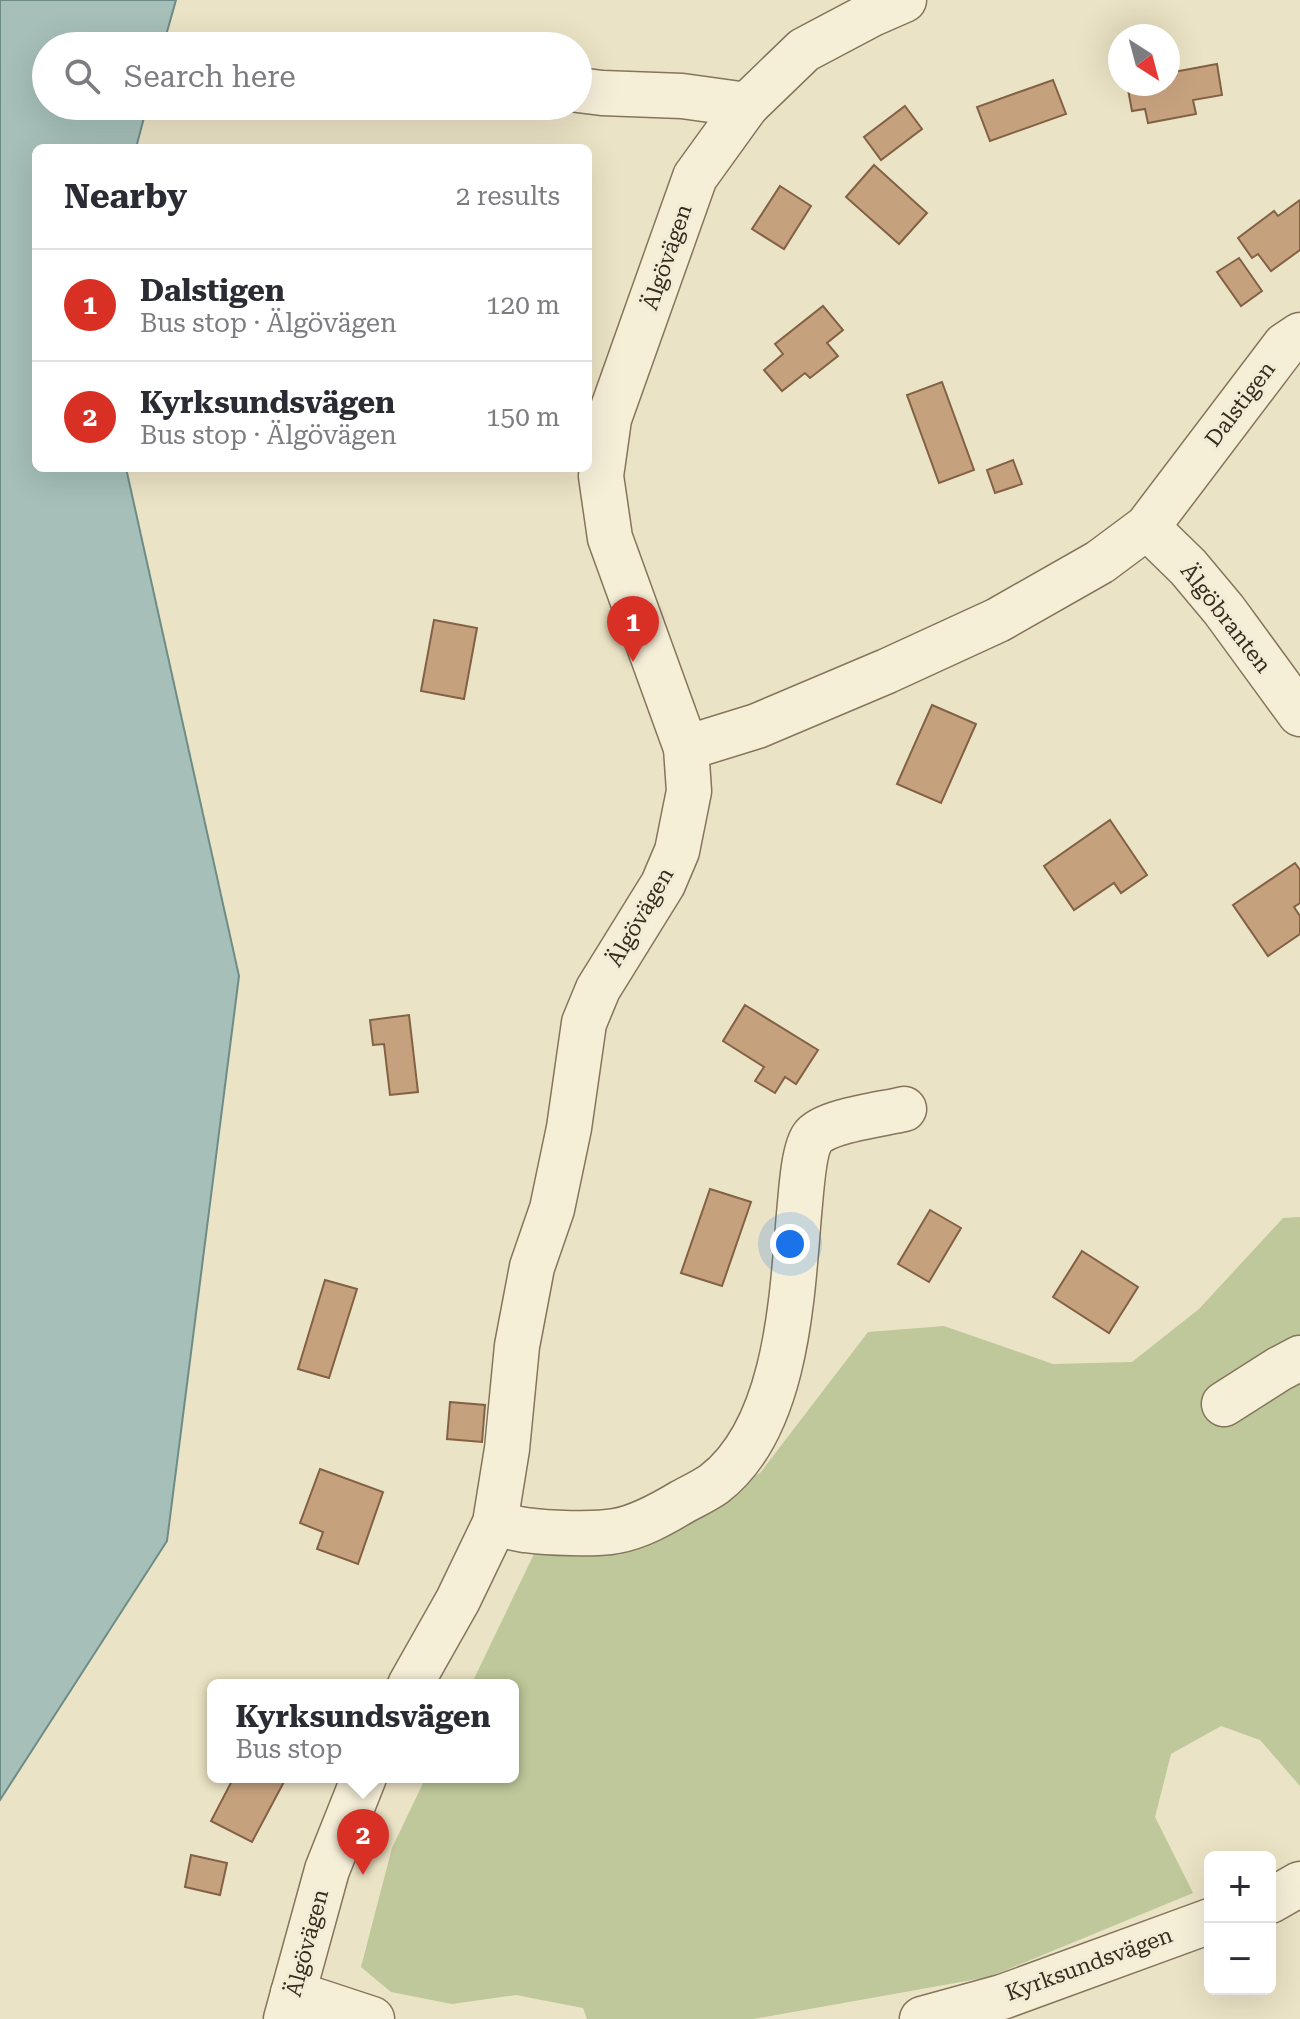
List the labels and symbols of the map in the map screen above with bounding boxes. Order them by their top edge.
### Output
north arrow [1108,24,1180,96]
street label: Älgövägen [636,201,697,313]
street label: Dalstigen [1200,357,1280,451]
street label: Älgöbranten [1176,558,1277,677]
pin: 1 [607,596,659,662]
street label: Älgövägen [601,863,678,971]
your location [770,1224,810,1264]
pin: 2 [337,1809,389,1875]
street label: Älgövägen [280,1886,333,1999]
street label: Kyrksundsvägen [1002,1922,1176,2006]

